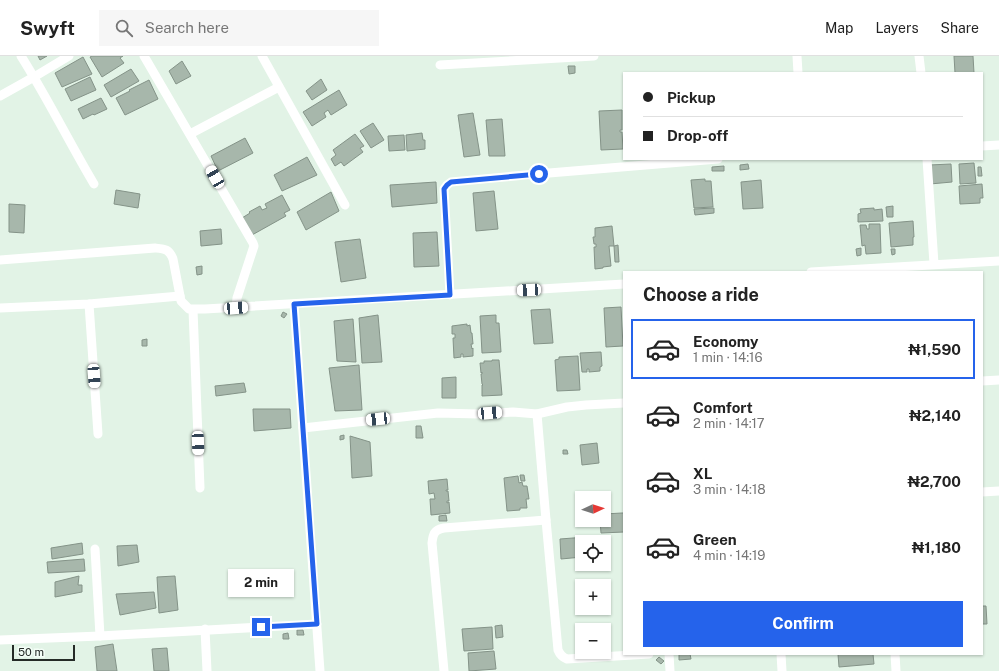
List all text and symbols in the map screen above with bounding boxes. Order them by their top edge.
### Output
search box [99,10,379,46]
text: Swyft [20,17,75,39]
icon: search [113,17,135,39]
text: Search here [145,19,229,36]
text: Map [825,20,853,36]
text: Layers [875,20,919,36]
text: Share [941,20,979,36]
text: Pickup [667,89,716,106]
text: Drop-off [667,127,728,144]
car [204,164,226,190]
route start [530,165,548,183]
car [517,283,541,297]
text: Choose a ride [643,284,759,305]
car [224,301,248,315]
icon: car [645,331,681,367]
text: Economy [693,333,758,350]
text: ₦1,590 [908,341,961,358]
text: 1 min · 14:16 [693,350,763,365]
car [87,364,101,388]
icon: car [645,397,681,433]
text: Comfort [693,399,753,416]
car [478,406,502,420]
text: ₦2,140 [909,407,961,424]
car [365,412,391,426]
text: 2 min · 14:17 [693,416,765,431]
car [192,431,204,455]
icon: car [645,463,681,499]
text: XL [693,465,712,482]
text: ₦2,700 [908,473,961,490]
text: 3 min · 14:18 [693,482,766,497]
north arrow [575,491,611,527]
map controls [575,491,611,659]
icon: car [645,529,681,565]
text: Green [693,531,737,548]
button: locate [575,535,611,571]
text: ₦1,180 [912,539,961,556]
text: 4 min · 14:19 [693,548,765,563]
callout: 2 min [228,569,294,597]
text: 2 min [244,575,278,590]
button: + [575,579,611,615]
button: Confirm [643,601,963,647]
route end [252,618,270,636]
button: − [575,623,611,659]
scale bar [12,643,75,662]
text: 50 m [18,646,44,658]

